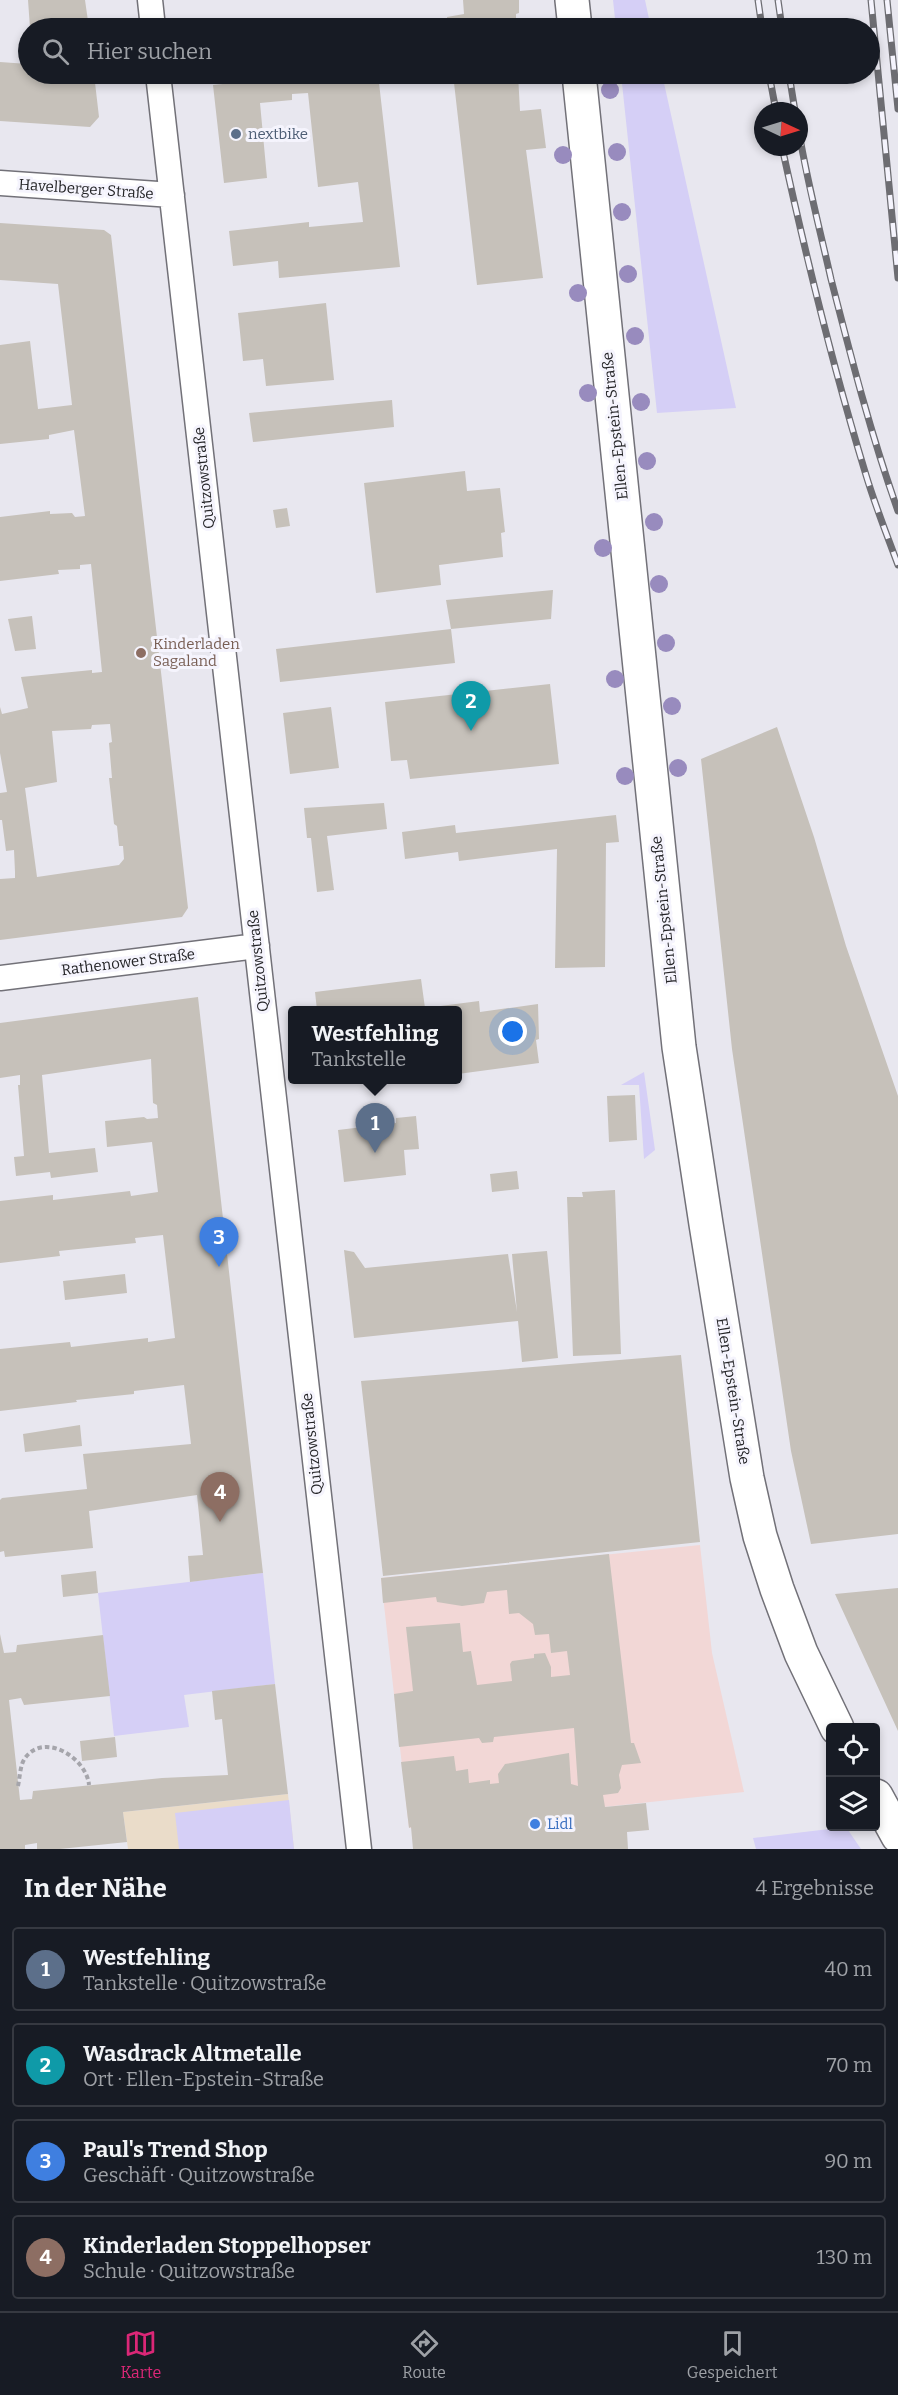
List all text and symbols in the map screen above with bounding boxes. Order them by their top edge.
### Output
search box [18,18,880,84]
icon: search [39,35,72,68]
text: Hier suchen [87,38,212,65]
north arrow [754,102,808,156]
place label: nextbike [248,125,308,143]
marker: nextbike [229,127,243,141]
street label: Havelberger Straße [18,175,154,203]
street label: Ellen-Epstein-Straße [598,351,632,501]
street label: Quitzowstraße [190,426,218,530]
place label: Kinderladen Sagaland [153,635,240,670]
marker: Kinderladen Sagaland [134,646,148,660]
pin: 2 [452,682,490,731]
street label: Ellen-Epstein-Straße [647,835,681,985]
street label: Quitzowstraße [244,909,272,1013]
street label: Rathenower Straße [60,945,196,979]
popup [288,1006,462,1084]
your location [498,1017,527,1046]
text: Westfehling [311,1020,439,1047]
text: Tankstelle [311,1047,406,1071]
pin: 1 [356,1104,394,1153]
pin: 3 [200,1218,238,1267]
street label: Ellen-Epstein-Straße [712,1316,754,1466]
street label: Quitzowstraße [298,1392,326,1496]
pin: 4 [200,1472,240,1522]
map controls [826,1723,880,1831]
button: locate [826,1723,880,1777]
button: layers [826,1777,880,1831]
place label: Lidl [547,1815,573,1833]
marker: Lidl [528,1817,542,1831]
text: In der Nähe [24,1873,167,1904]
text: 4 Ergebnisse [756,1876,874,1900]
text: Westfehling [83,1944,210,1971]
text: 1 [41,1957,50,1981]
text: 40 m [824,1957,872,1981]
text: Tankstelle · Quitzowstraße [83,1971,327,1995]
text: Wasdrack Altmetalle [83,2040,301,2067]
text: 2 [40,2053,51,2077]
text: 70 m [826,2053,872,2077]
text: Ort · Ellen-Epstein-Straße [83,2067,324,2091]
text: Paul's Trend Shop [83,2136,268,2163]
text: 3 [40,2149,51,2173]
text: 90 m [824,2149,872,2173]
text: Geschäft · Quitzowstraße [83,2163,315,2187]
text: Kinderladen Stoppelhopser [83,2232,371,2259]
text: 4 [39,2245,52,2269]
text: 130 m [817,2245,872,2269]
text: Schule · Quitzowstraße [83,2259,295,2283]
tab: Karte [120,2327,161,2382]
tab: Route [402,2327,446,2382]
tab: Gespeichert [687,2327,778,2382]

